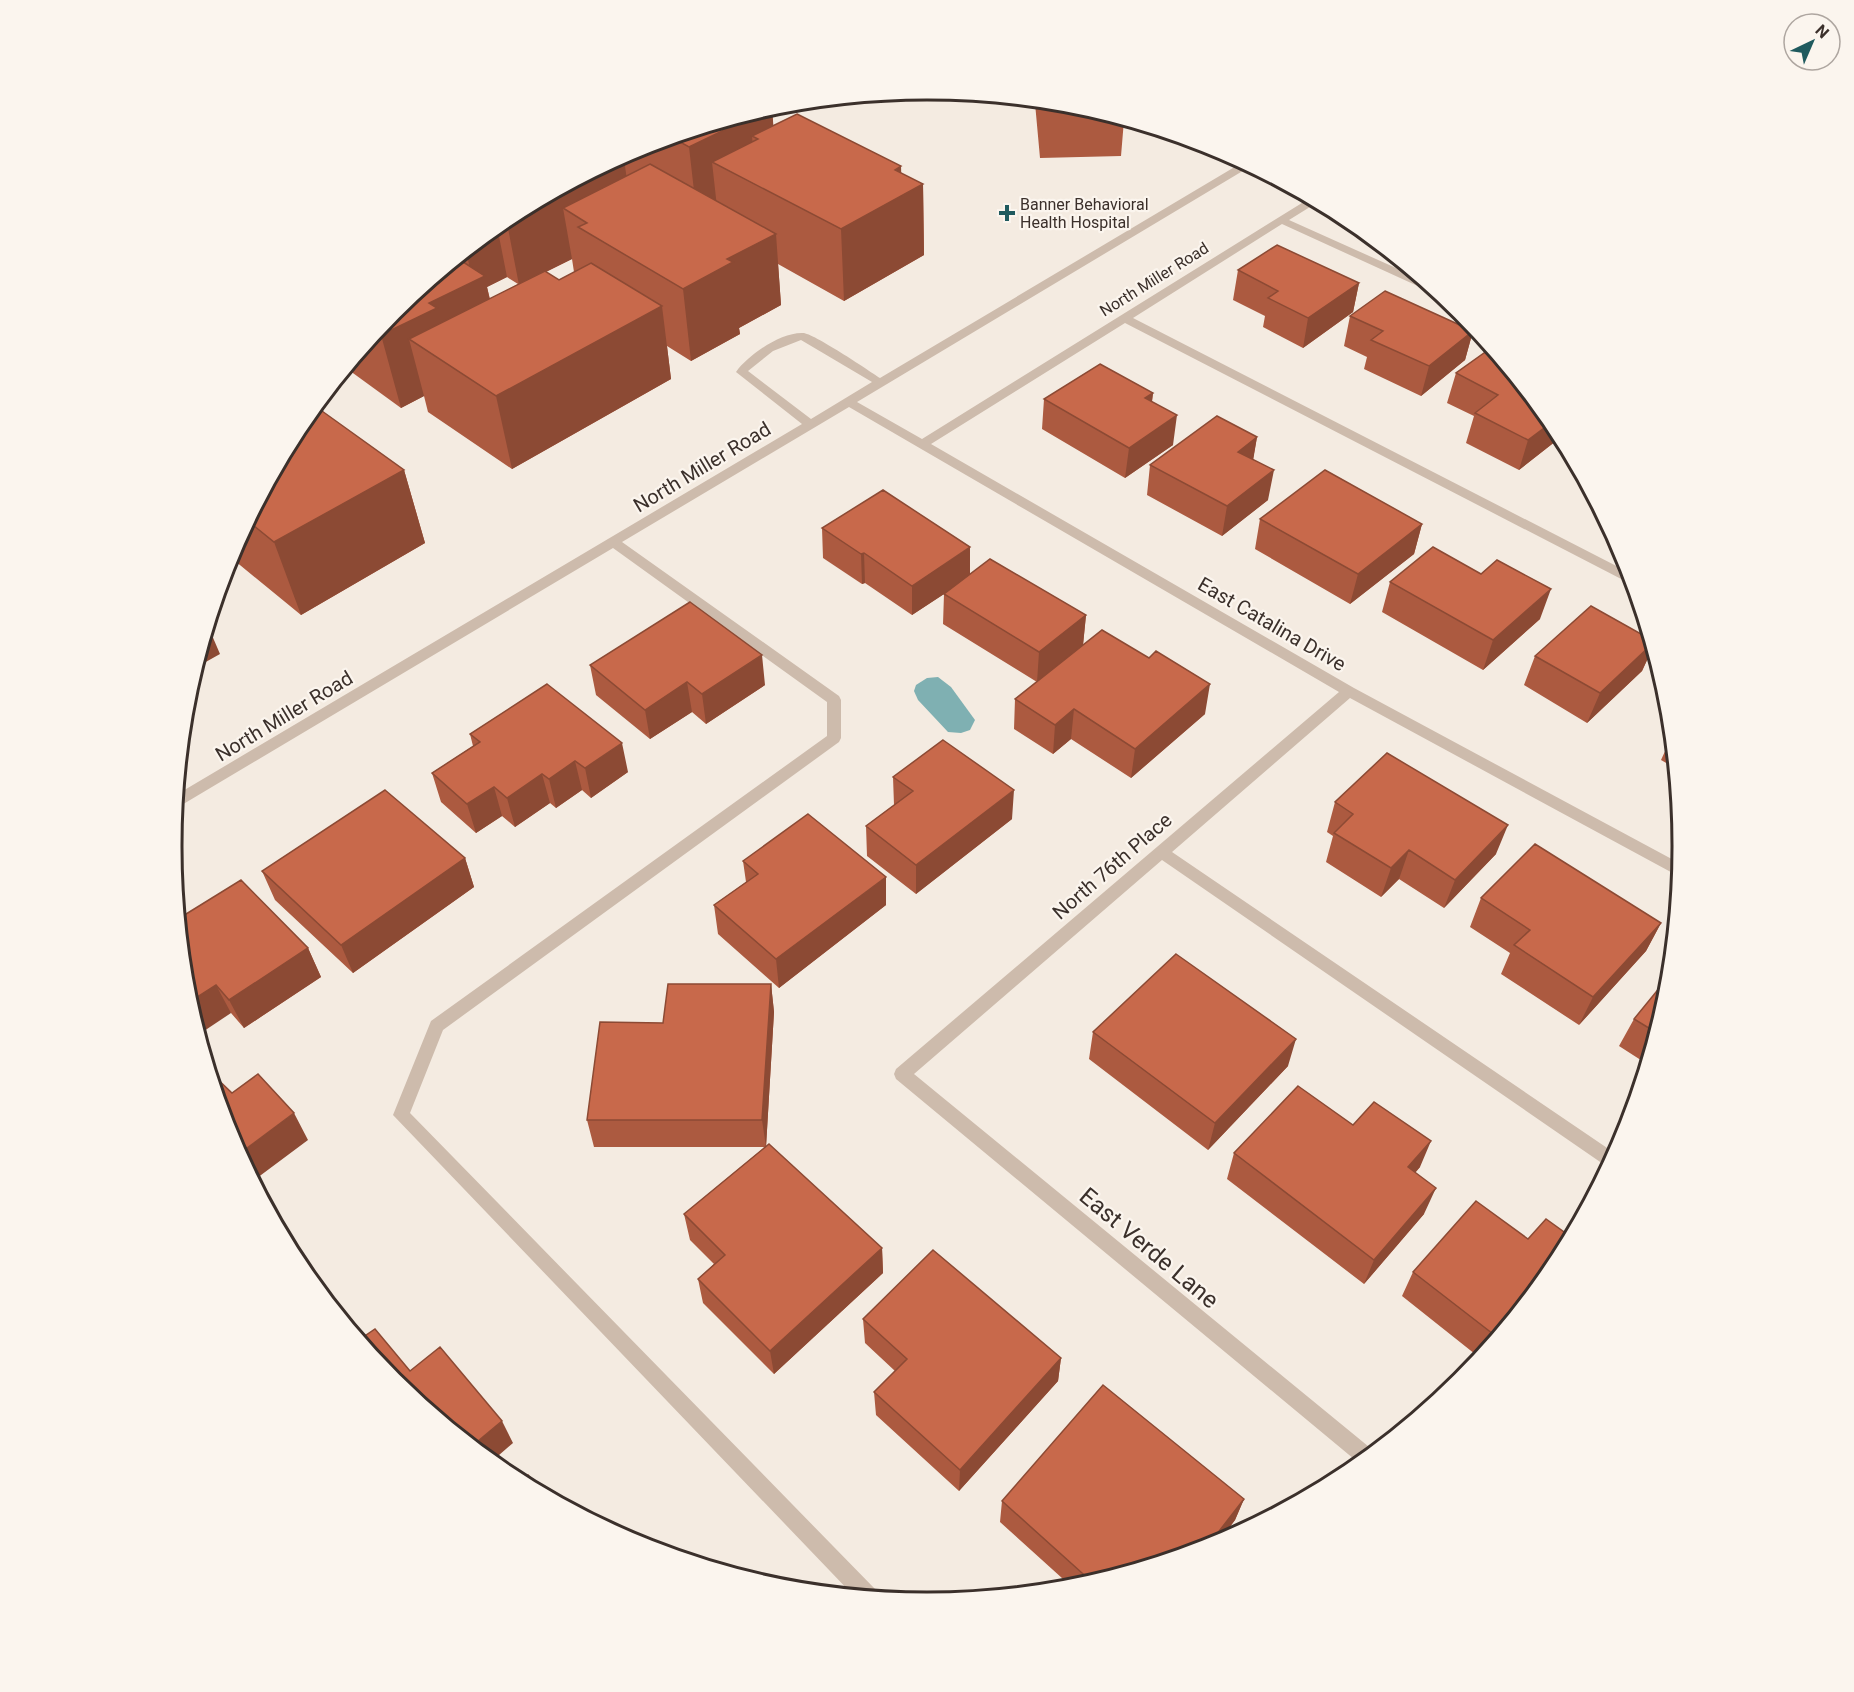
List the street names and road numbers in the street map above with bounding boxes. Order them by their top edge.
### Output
street label: North Miller Road [1096,238,1212,320]
street label: North Miller Road [629,417,775,517]
street label: East Catalina Drive [1194,572,1350,676]
street label: North Miller Road [211,666,357,766]
street label: North 76th Place [1048,808,1176,924]
street label: East Verde Lane [1074,1182,1224,1314]

